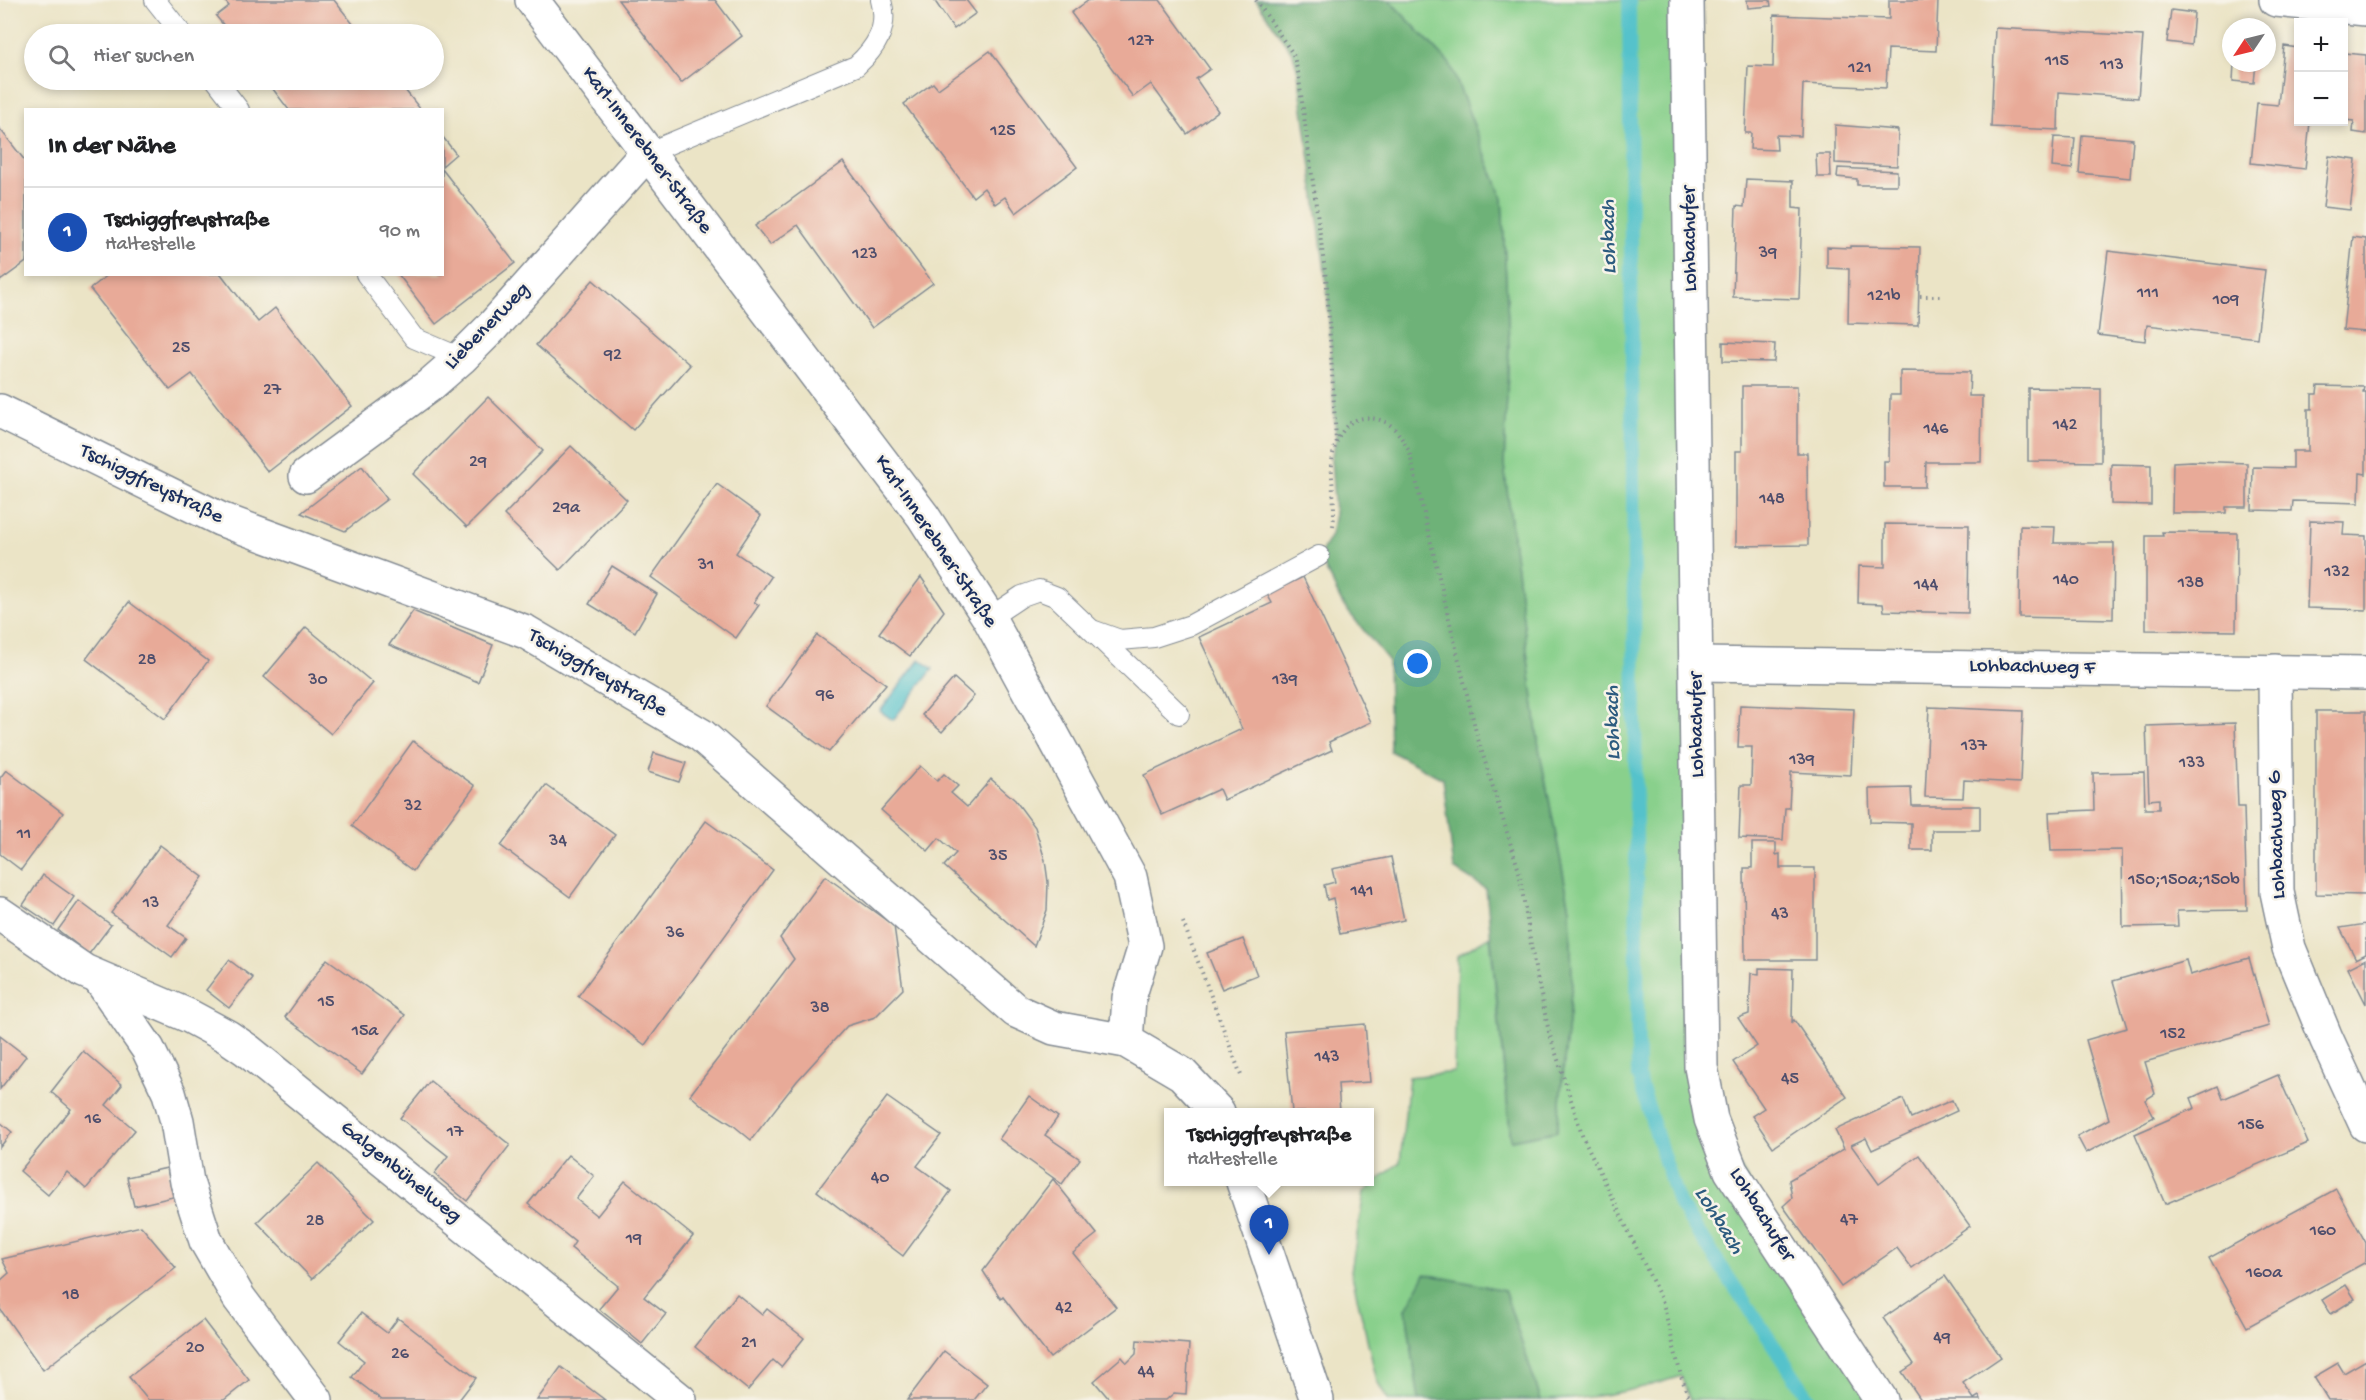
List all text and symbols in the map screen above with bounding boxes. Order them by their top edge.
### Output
north arrow [2222,18,2276,72]
map controls [2294,18,2348,126]
button: + [2294,18,2348,72]
search box [24,24,444,90]
house number: 127 [1127,31,1154,52]
icon: search [45,41,78,74]
text: Hier suchen [93,44,194,70]
house number: 115 [2044,51,2069,72]
house number: 113 [2099,55,2124,76]
house number: 121 [1847,58,1872,79]
street label: Karl-Innerebner-Straße [575,62,718,240]
button: − [2294,72,2348,126]
house number: 125 [989,121,1016,142]
text: In der Nähe [48,132,176,163]
street label: Lohbachufer [1678,184,1704,292]
water label: Lohbach [1596,199,1624,274]
text: Tschiggfreystraße [105,208,269,234]
text: 1 [63,221,72,244]
text: 90 m [380,221,420,244]
text: Haltestelle [105,234,195,257]
house number: 39 [1758,243,1777,264]
house number: 123 [851,244,878,265]
street label: Liebenerweg [440,278,536,376]
house number: 111 [2136,283,2159,304]
house number: 121b [1867,286,1901,307]
house number: 109 [2212,290,2239,311]
house number: 25 [172,338,190,359]
house number: 92 [603,345,622,366]
house number: 27 [263,380,282,401]
house number: 142 [2052,415,2077,436]
house number: 146 [1923,419,1949,440]
street label: Tschiggfreystraße [74,439,228,531]
street label: Karl-Innerebner-Straße [868,451,1003,634]
house number: 29 [469,452,487,473]
house number: 148 [1758,489,1785,510]
house number: 29a [552,498,581,519]
house number: 31 [697,555,714,576]
house number: 132 [2323,562,2350,583]
house number: 140 [2052,570,2079,591]
house number: 138 [2177,573,2204,594]
house number: 144 [1913,575,1939,596]
street label: Tschiggfreystraße [522,623,672,725]
your location [1403,649,1432,678]
house number: 28 [138,650,156,671]
street label: Lohbachweg F [1969,654,2096,682]
house number: 30 [307,670,328,691]
house number: 139 [1271,670,1298,691]
street label: Lohbachufer [1685,670,1711,778]
house number: 96 [815,685,835,706]
water label: Lohbach [1600,685,1628,760]
house number: 137 [1960,736,1988,757]
house number: 139 [1788,750,1815,771]
house number: 133 [2178,753,2205,774]
street label: Lohbachweg G [2263,770,2293,900]
house number: 32 [403,796,422,817]
house number: 11 [16,824,31,845]
house number: 34 [548,831,567,852]
house number: 35 [988,846,1007,867]
house number: 150;150a;150b [2127,870,2240,891]
house number: 141 [1349,881,1374,902]
house number: 13 [142,893,159,914]
house number: 43 [1771,904,1789,925]
house number: 36 [665,923,685,944]
house number: 15 [317,992,334,1013]
house number: 38 [809,998,830,1019]
house number: 15a [351,1021,379,1042]
house number: 152 [2159,1024,2186,1045]
house number: 143 [1313,1047,1340,1068]
house number: 45 [1781,1069,1799,1090]
popup [1164,1108,1374,1186]
house number: 16 [84,1109,102,1130]
house number: 156 [2237,1115,2265,1136]
street label: Galgenbühelweg [334,1116,466,1230]
house number: 17 [446,1122,464,1143]
text: Tschiggfreystraße [1187,1123,1351,1149]
text: Haltestelle [1187,1149,1277,1172]
street label: Lohbachufer [1722,1164,1800,1268]
house number: 40 [871,1168,889,1189]
water label: Lohbach [1687,1183,1749,1260]
pin: 1 [1250,1206,1288,1255]
house number: 47 [1840,1210,1859,1231]
house number: 28 [306,1211,324,1232]
house number: 160 [2309,1221,2336,1242]
house number: 19 [625,1229,642,1250]
house number: 160a [2245,1263,2283,1284]
house number: 18 [61,1285,80,1306]
house number: 42 [1055,1298,1073,1319]
house number: 49 [1933,1328,1951,1349]
house number: 21 [741,1333,757,1354]
house number: 20 [185,1338,205,1359]
house number: 26 [391,1344,410,1365]
house number: 44 [1137,1362,1155,1383]

